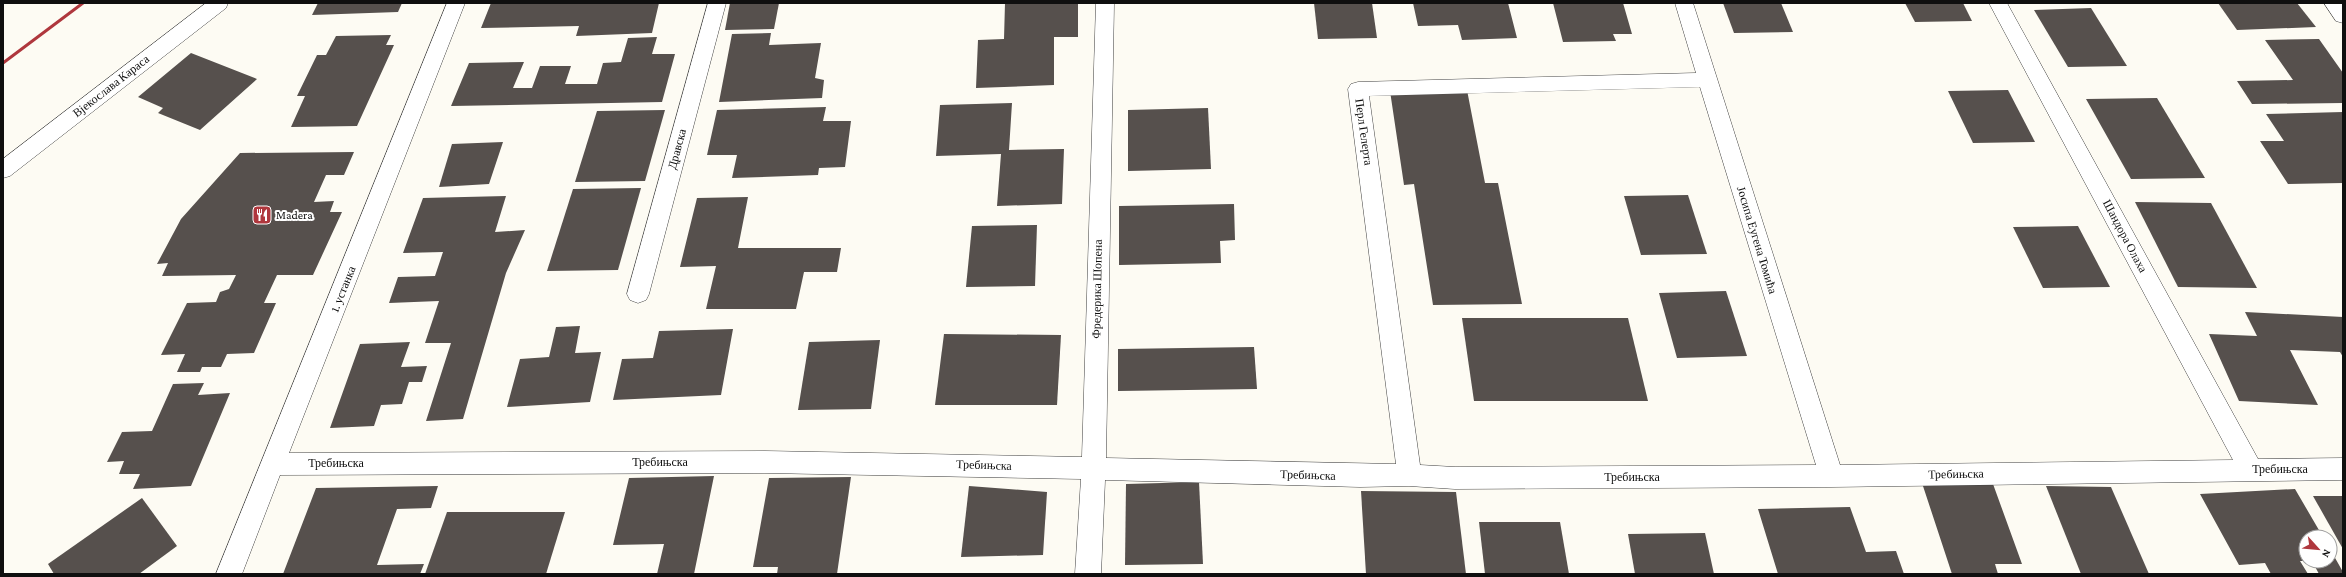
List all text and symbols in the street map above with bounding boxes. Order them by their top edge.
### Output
street label: Вјекослава Караса [70,51,153,120]
street label: Перл Гелерта [1352,98,1376,167]
street label: Дравска [665,127,689,171]
street label: Јосипа Еугена Томића [1734,185,1780,296]
street label: Шандора Олаха [2100,197,2150,275]
restaurant icon: Madera [251,204,273,226]
place label: Madera [276,208,313,222]
street label: Фредерика Шопена [1089,239,1105,339]
street label: 1. устанка [327,263,359,314]
street label: Требињска [632,455,689,469]
street label: Требињска [308,456,365,470]
street label: Требињска [956,457,1013,473]
street label: Требињска [2252,462,2309,476]
street label: Требињска [1280,467,1337,483]
street label: Требињска [1928,467,1985,481]
street label: Требињска [1604,470,1661,484]
north arrow [2298,529,2338,569]
text: N [2320,547,2334,560]

